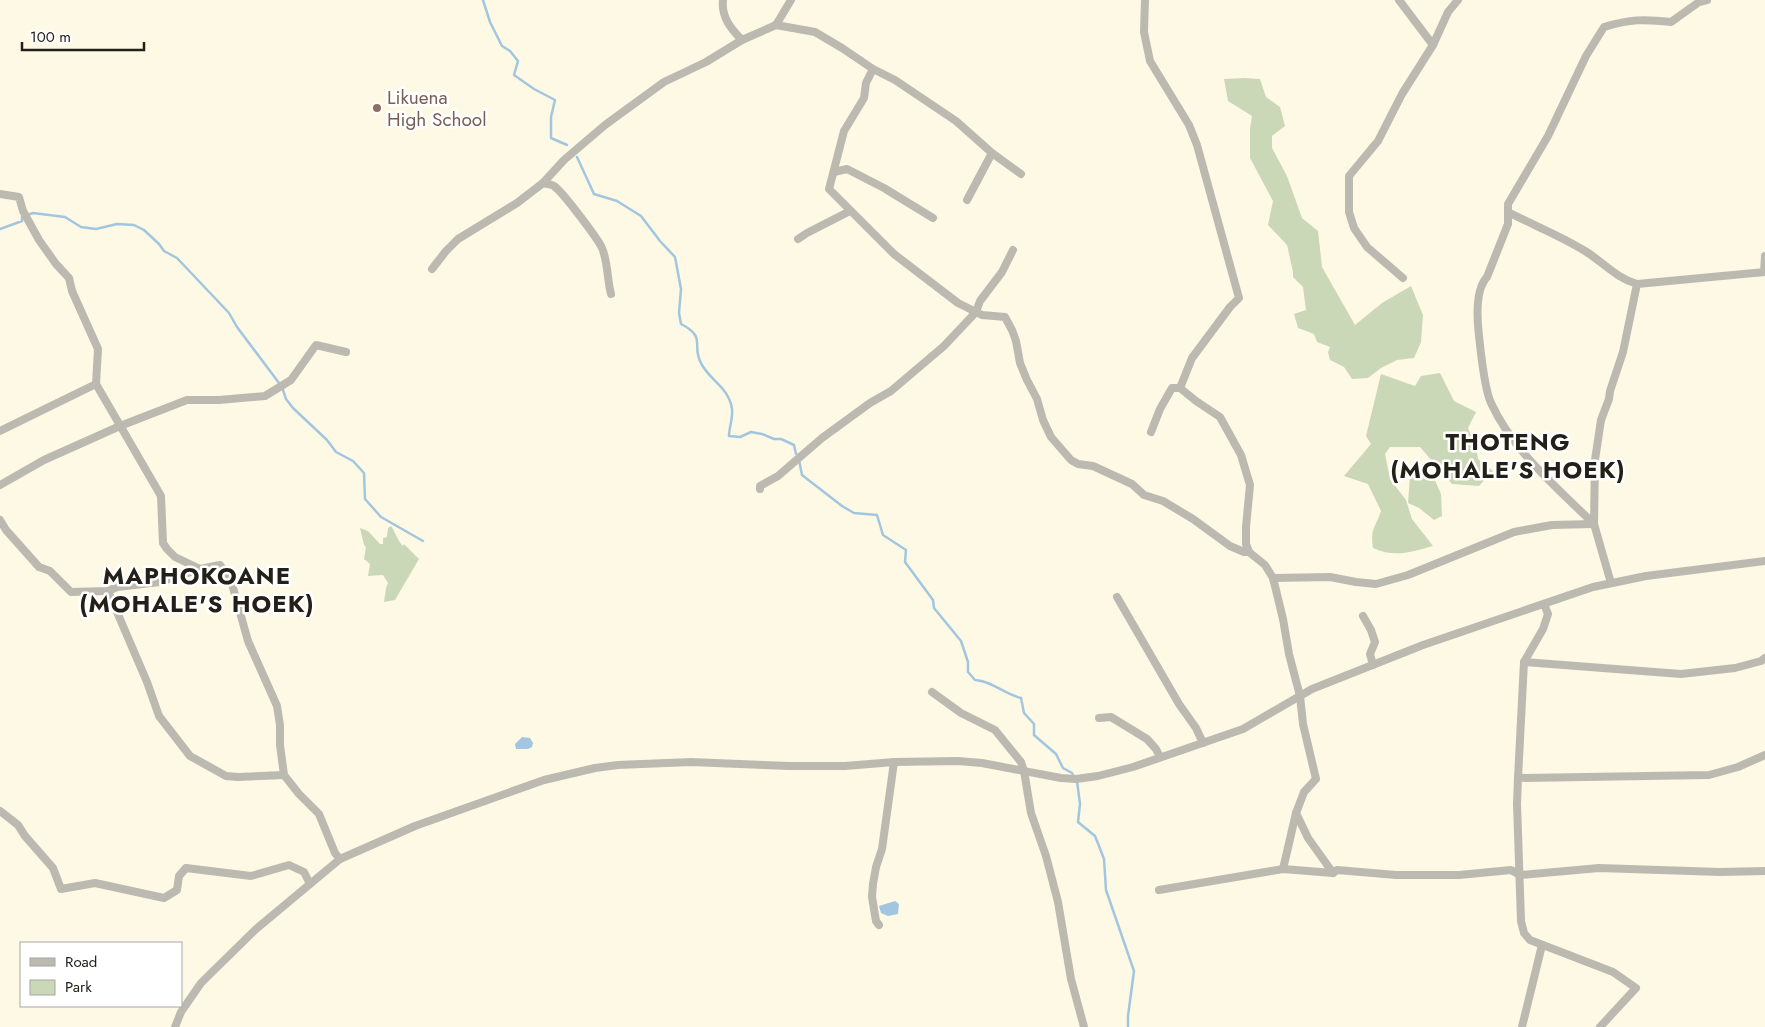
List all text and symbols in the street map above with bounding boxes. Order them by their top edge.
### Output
scale bar [22,20,145,52]
text: 100 m [30,26,71,48]
place label: Likuena High School [387,84,487,133]
marker: Likuena High School [371,102,383,114]
district label: THOTENG (MOHALE'S HOEK) [1390,424,1626,487]
district label: MAPHOKOANE (MOHALE'S HOEK) [79,558,315,621]
legend [20,942,182,1007]
text: Road [65,951,97,973]
text: Park [65,976,92,998]

